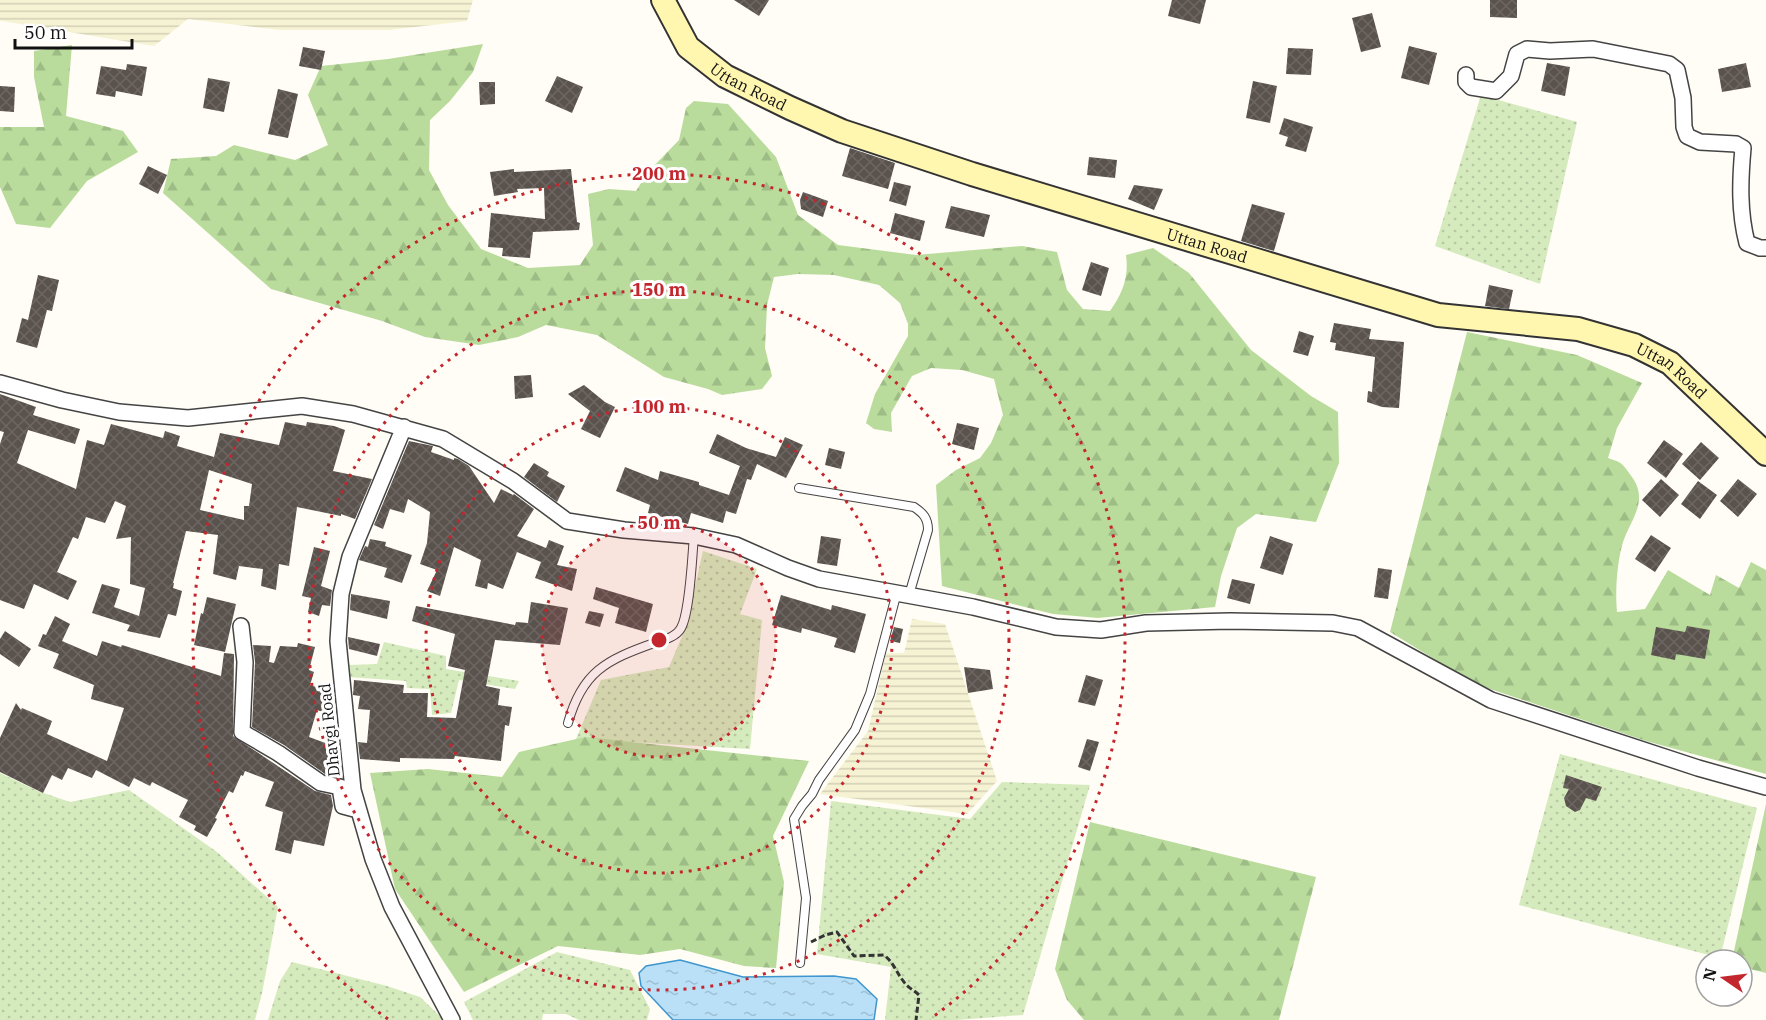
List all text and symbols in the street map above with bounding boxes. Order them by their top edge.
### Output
scale bar [15,12,132,50]
text: 50 m [24,21,67,44]
street label: Uttan Road [706,58,790,115]
text: 200 m [632,162,687,185]
street label: Uttan Road [1164,223,1250,267]
text: 150 m [632,278,687,301]
street label: Uttan Road [1633,338,1711,403]
text: 100 m [632,395,687,418]
text: 50 m [637,511,681,534]
centre of rings [649,630,669,650]
street label: Dhavgi Road [314,682,344,778]
north arrow [1694,948,1754,1008]
text: N [1698,966,1721,983]

